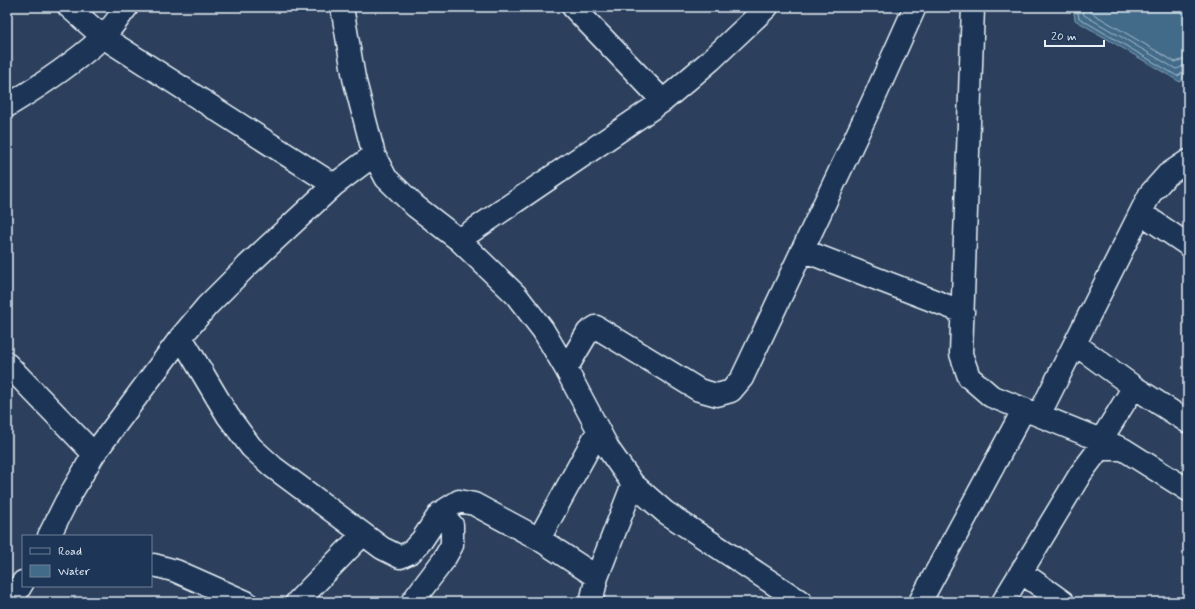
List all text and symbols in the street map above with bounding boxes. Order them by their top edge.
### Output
scale bar [1045,22,1104,48]
text: 20 m [1051,29,1077,45]
legend [22,535,152,587]
text: Road [58,544,82,560]
text: Water [58,564,90,580]

